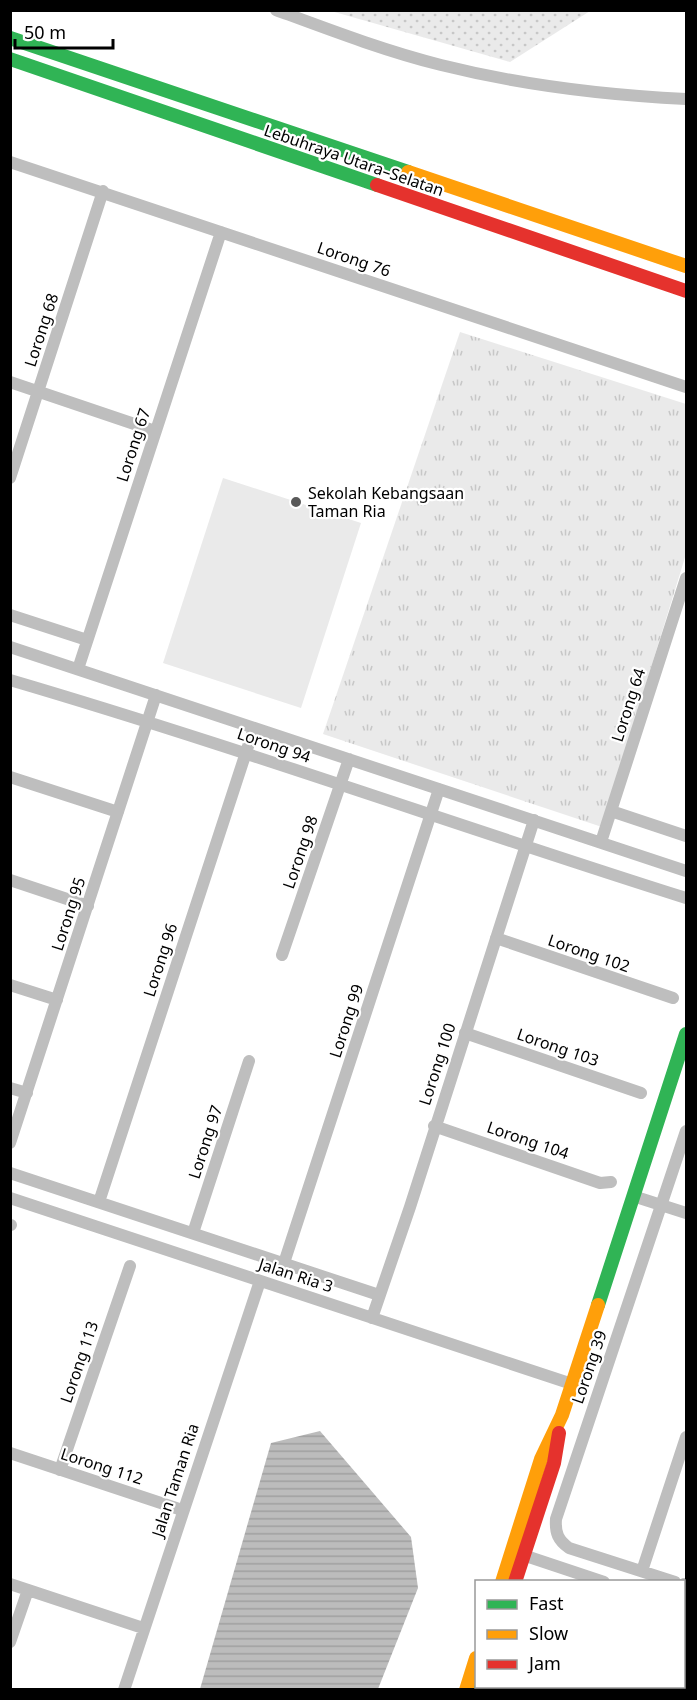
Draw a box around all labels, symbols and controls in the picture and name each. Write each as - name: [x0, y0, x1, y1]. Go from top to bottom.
- scale bar: [15, 12, 112, 50]
- text: 50 m: [24, 20, 66, 44]
- street label: Lebuhraya Utara–Selatan: [261, 119, 447, 201]
- street label: Lorong 76: [314, 236, 394, 282]
- street label: Lorong 68: [19, 290, 63, 370]
- street label: Lorong 67: [111, 405, 155, 485]
- place label: Sekolah Kebangsaan Taman Ria: [308, 482, 464, 522]
- marker: Sekolah Kebangsaan Taman Ria: [289, 495, 303, 509]
- street label: Lorong 64: [606, 665, 650, 745]
- street label: Lorong 94: [234, 722, 314, 768]
- street label: Lorong 98: [277, 812, 323, 892]
- street label: Lorong 95: [46, 874, 90, 954]
- street label: Lorong 96: [138, 920, 182, 1000]
- street label: Lorong 102: [545, 929, 633, 977]
- street label: Lorong 99: [324, 981, 368, 1061]
- street label: Lorong 100: [413, 1020, 461, 1108]
- street label: Lorong 103: [514, 1023, 602, 1071]
- street label: Lorong 97: [183, 1102, 227, 1182]
- street label: Lorong 104: [484, 1116, 572, 1164]
- street label: Jalan Ria 3: [254, 1252, 336, 1297]
- street label: Lorong 113: [55, 1318, 103, 1406]
- street label: Lorong 39: [566, 1327, 612, 1407]
- street label: Jalan Taman Ria: [146, 1420, 204, 1541]
- street label: Lorong 112: [58, 1442, 146, 1490]
- legend: [475, 1580, 685, 1688]
- text: Fast: [529, 1591, 564, 1615]
- text: Slow: [529, 1621, 568, 1645]
- text: Jam: [527, 1651, 561, 1675]

